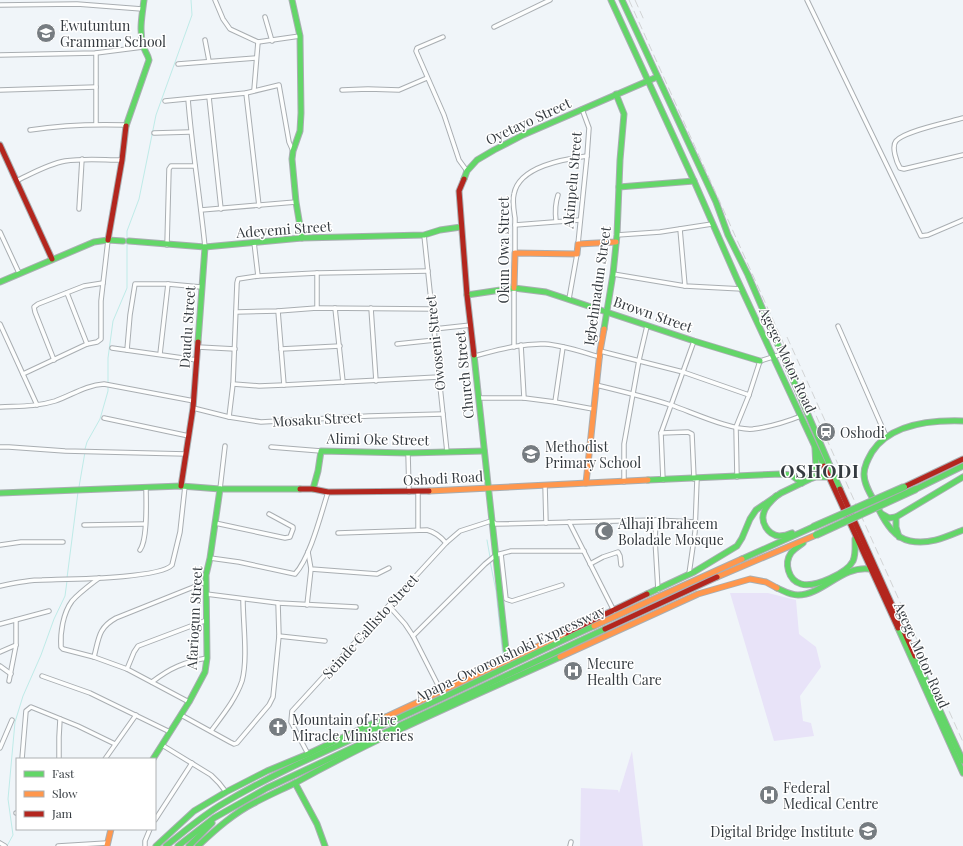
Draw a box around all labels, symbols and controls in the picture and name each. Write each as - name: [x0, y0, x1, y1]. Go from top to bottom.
- place label: Ewutuntun Grammar School: [60, 16, 166, 51]
- school or university icon: Ewutuntun Grammar School: [35, 22, 57, 44]
- street label: Oyetayo Street: [482, 93, 575, 149]
- street label: Akinpelu Street: [558, 130, 586, 230]
- street label: Okun Owa Street: [494, 196, 513, 303]
- street label: Adeyemi Street: [235, 216, 333, 242]
- street label: Igbehinadun Street: [579, 224, 615, 347]
- street label: Daudu Street: [175, 284, 199, 369]
- street label: Brown Street: [611, 292, 696, 337]
- street label: Owoseni Street: [420, 293, 449, 392]
- street label: Agege Motor Road: [755, 303, 821, 416]
- street label: Church Street: [450, 329, 478, 420]
- street label: Mosaku Street: [272, 407, 363, 431]
- station icon: Oshodi: [815, 421, 837, 443]
- place label: Oshodi: [840, 423, 885, 442]
- street label: Alimi Oke Street: [326, 429, 431, 449]
- place label: Methodist Primary School: [545, 437, 641, 472]
- school or university icon: Methodist Primary School: [520, 443, 542, 465]
- district label: OSHODI: [780, 459, 860, 483]
- street label: Oshodi Road: [403, 466, 483, 490]
- place label: Alhaji Ibraheem Boladale Mosque: [617, 514, 724, 549]
- mosque icon: Alhaji Ibraheem Boladale Mosque: [593, 520, 615, 542]
- street label: Afariogun Street: [182, 565, 206, 671]
- street label: Seinde Callisto Street: [318, 569, 423, 682]
- street label: Agege Motor Road: [890, 598, 954, 711]
- street label: Apapa-Oworonshoki Expressway: [411, 600, 608, 706]
- place label: Mecure Health Care: [587, 654, 662, 689]
- hospital icon: Mecure Health Care: [562, 660, 584, 682]
- place label: Mountain of Fire Miracle Ministeries: [292, 710, 413, 745]
- church icon: Mountain of Fire Miracle Ministeries: [267, 716, 289, 738]
- legend: [16, 758, 156, 830]
- text: Fast: [52, 765, 75, 781]
- place label: Federal Medical Centre: [783, 778, 879, 813]
- hospital icon: Federal Medical Centre: [758, 784, 780, 806]
- text: Slow: [52, 785, 78, 801]
- text: Jam: [51, 805, 73, 821]
- school or university icon: Digital Bridge Institute: [857, 820, 879, 842]
- place label: Digital Bridge Institute: [710, 822, 854, 841]

